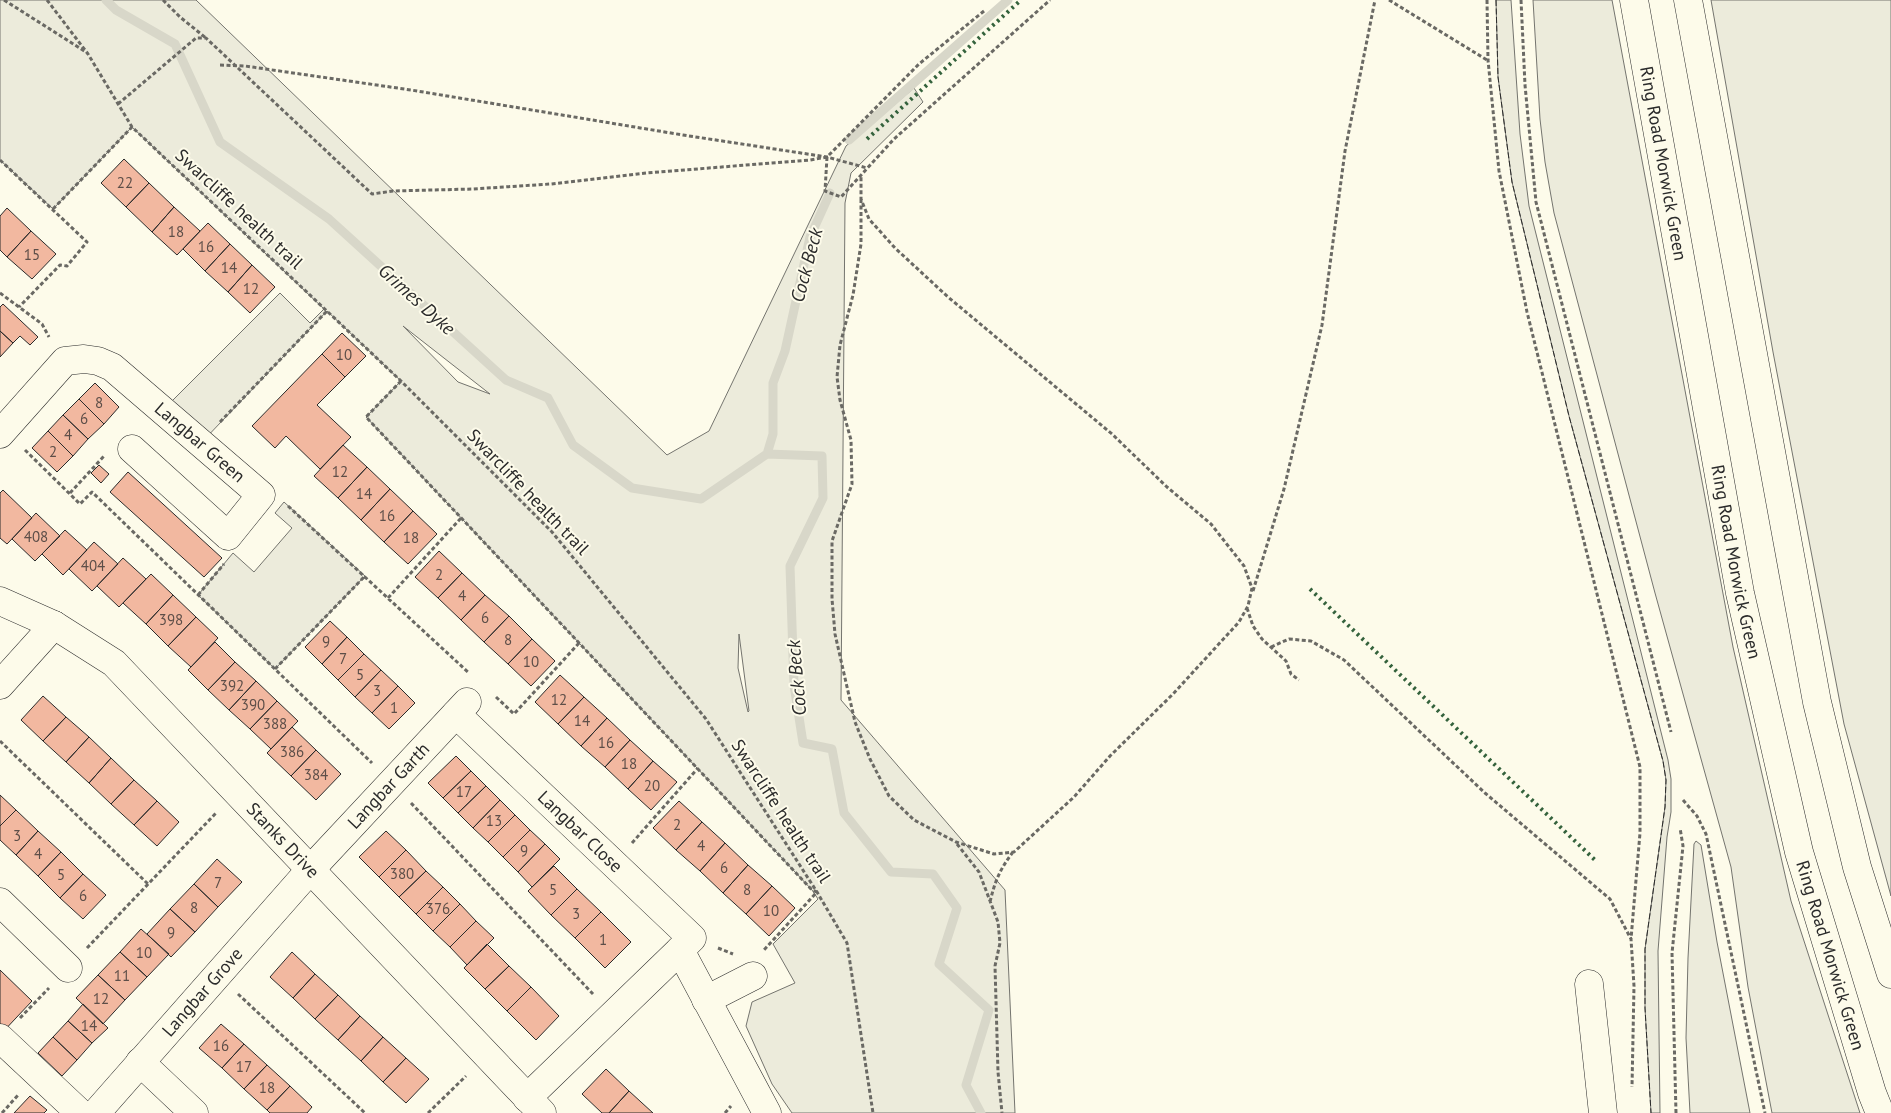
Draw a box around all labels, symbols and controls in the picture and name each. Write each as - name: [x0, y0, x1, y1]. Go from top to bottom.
- street label: Ring Road Morwick Green: [1635, 64, 1692, 262]
- street label: Swarcliffe health trail: [171, 143, 309, 274]
- house number: 22: [117, 173, 133, 192]
- house number: 18: [168, 222, 184, 241]
- water label: Cock Beck: [785, 224, 828, 305]
- house number: 16: [198, 237, 214, 256]
- house number: 15: [24, 245, 40, 264]
- house number: 14: [221, 258, 237, 277]
- water label: Grimes Dyke: [374, 258, 461, 340]
- house number: 12: [243, 279, 259, 298]
- house number: 10: [336, 345, 352, 364]
- house number: 8: [95, 393, 103, 412]
- street label: Langbar Green: [150, 397, 250, 487]
- house number: 6: [80, 409, 88, 428]
- street label: Swarcliffe health trail: [462, 424, 595, 560]
- house number: 4: [64, 425, 72, 444]
- house number: 2: [49, 442, 57, 461]
- house number: 12: [332, 462, 348, 481]
- street label: Ring Road Morwick Green: [1706, 463, 1767, 661]
- house number: 14: [356, 484, 372, 503]
- house number: 16: [379, 506, 395, 525]
- house number: 408: [24, 527, 48, 546]
- house number: 18: [403, 528, 419, 547]
- house number: 404: [81, 556, 105, 575]
- house number: 2: [435, 565, 443, 584]
- house number: 4: [458, 586, 466, 605]
- house number: 6: [481, 608, 489, 627]
- house number: 398: [159, 610, 183, 629]
- house number: 8: [504, 630, 512, 649]
- house number: 9: [322, 632, 330, 651]
- water label: Cock Beck: [781, 638, 811, 717]
- house number: 7: [339, 649, 347, 668]
- house number: 10: [523, 652, 539, 671]
- house number: 5: [356, 665, 364, 684]
- house number: 392: [220, 676, 244, 695]
- house number: 3: [373, 681, 381, 700]
- house number: 12: [551, 690, 567, 709]
- house number: 390: [241, 695, 265, 714]
- house number: 1: [390, 698, 398, 717]
- house number: 14: [574, 711, 590, 730]
- house number: 388: [263, 714, 287, 733]
- house number: 16: [598, 733, 614, 752]
- street label: Swarcliffe health trail: [726, 735, 837, 887]
- street label: Langbar Garth: [342, 738, 434, 833]
- house number: 386: [280, 742, 304, 761]
- house number: 18: [621, 754, 637, 773]
- house number: 384: [304, 765, 328, 784]
- house number: 20: [644, 776, 660, 795]
- house number: 17: [456, 782, 472, 801]
- street label: Langbar Close: [533, 786, 628, 877]
- street label: Stanks Drive: [242, 797, 324, 883]
- house number: 13: [486, 811, 502, 830]
- house number: 2: [673, 815, 681, 834]
- house number: 3: [13, 826, 21, 845]
- house number: 4: [697, 836, 705, 855]
- house number: 9: [520, 841, 528, 860]
- house number: 4: [34, 844, 42, 863]
- house number: 6: [720, 858, 728, 877]
- street label: Ring Road Morwick Green: [1791, 858, 1870, 1053]
- house number: 380: [390, 864, 414, 883]
- house number: 5: [57, 865, 65, 884]
- house number: 7: [214, 873, 222, 892]
- house number: 5: [549, 880, 557, 899]
- house number: 8: [743, 880, 751, 899]
- house number: 6: [79, 886, 87, 905]
- house number: 8: [190, 898, 198, 917]
- house number: 376: [426, 899, 450, 918]
- house number: 10: [763, 901, 779, 920]
- house number: 3: [572, 904, 580, 923]
- house number: 9: [167, 923, 175, 942]
- house number: 1: [599, 930, 607, 949]
- street label: Langbar Grove: [157, 942, 247, 1041]
- house number: 10: [136, 943, 152, 962]
- house number: 11: [114, 966, 130, 985]
- house number: 12: [93, 989, 109, 1008]
- house number: 14: [81, 1016, 97, 1035]
- house number: 16: [213, 1036, 229, 1055]
- house number: 17: [236, 1057, 252, 1076]
- house number: 18: [259, 1078, 275, 1097]

